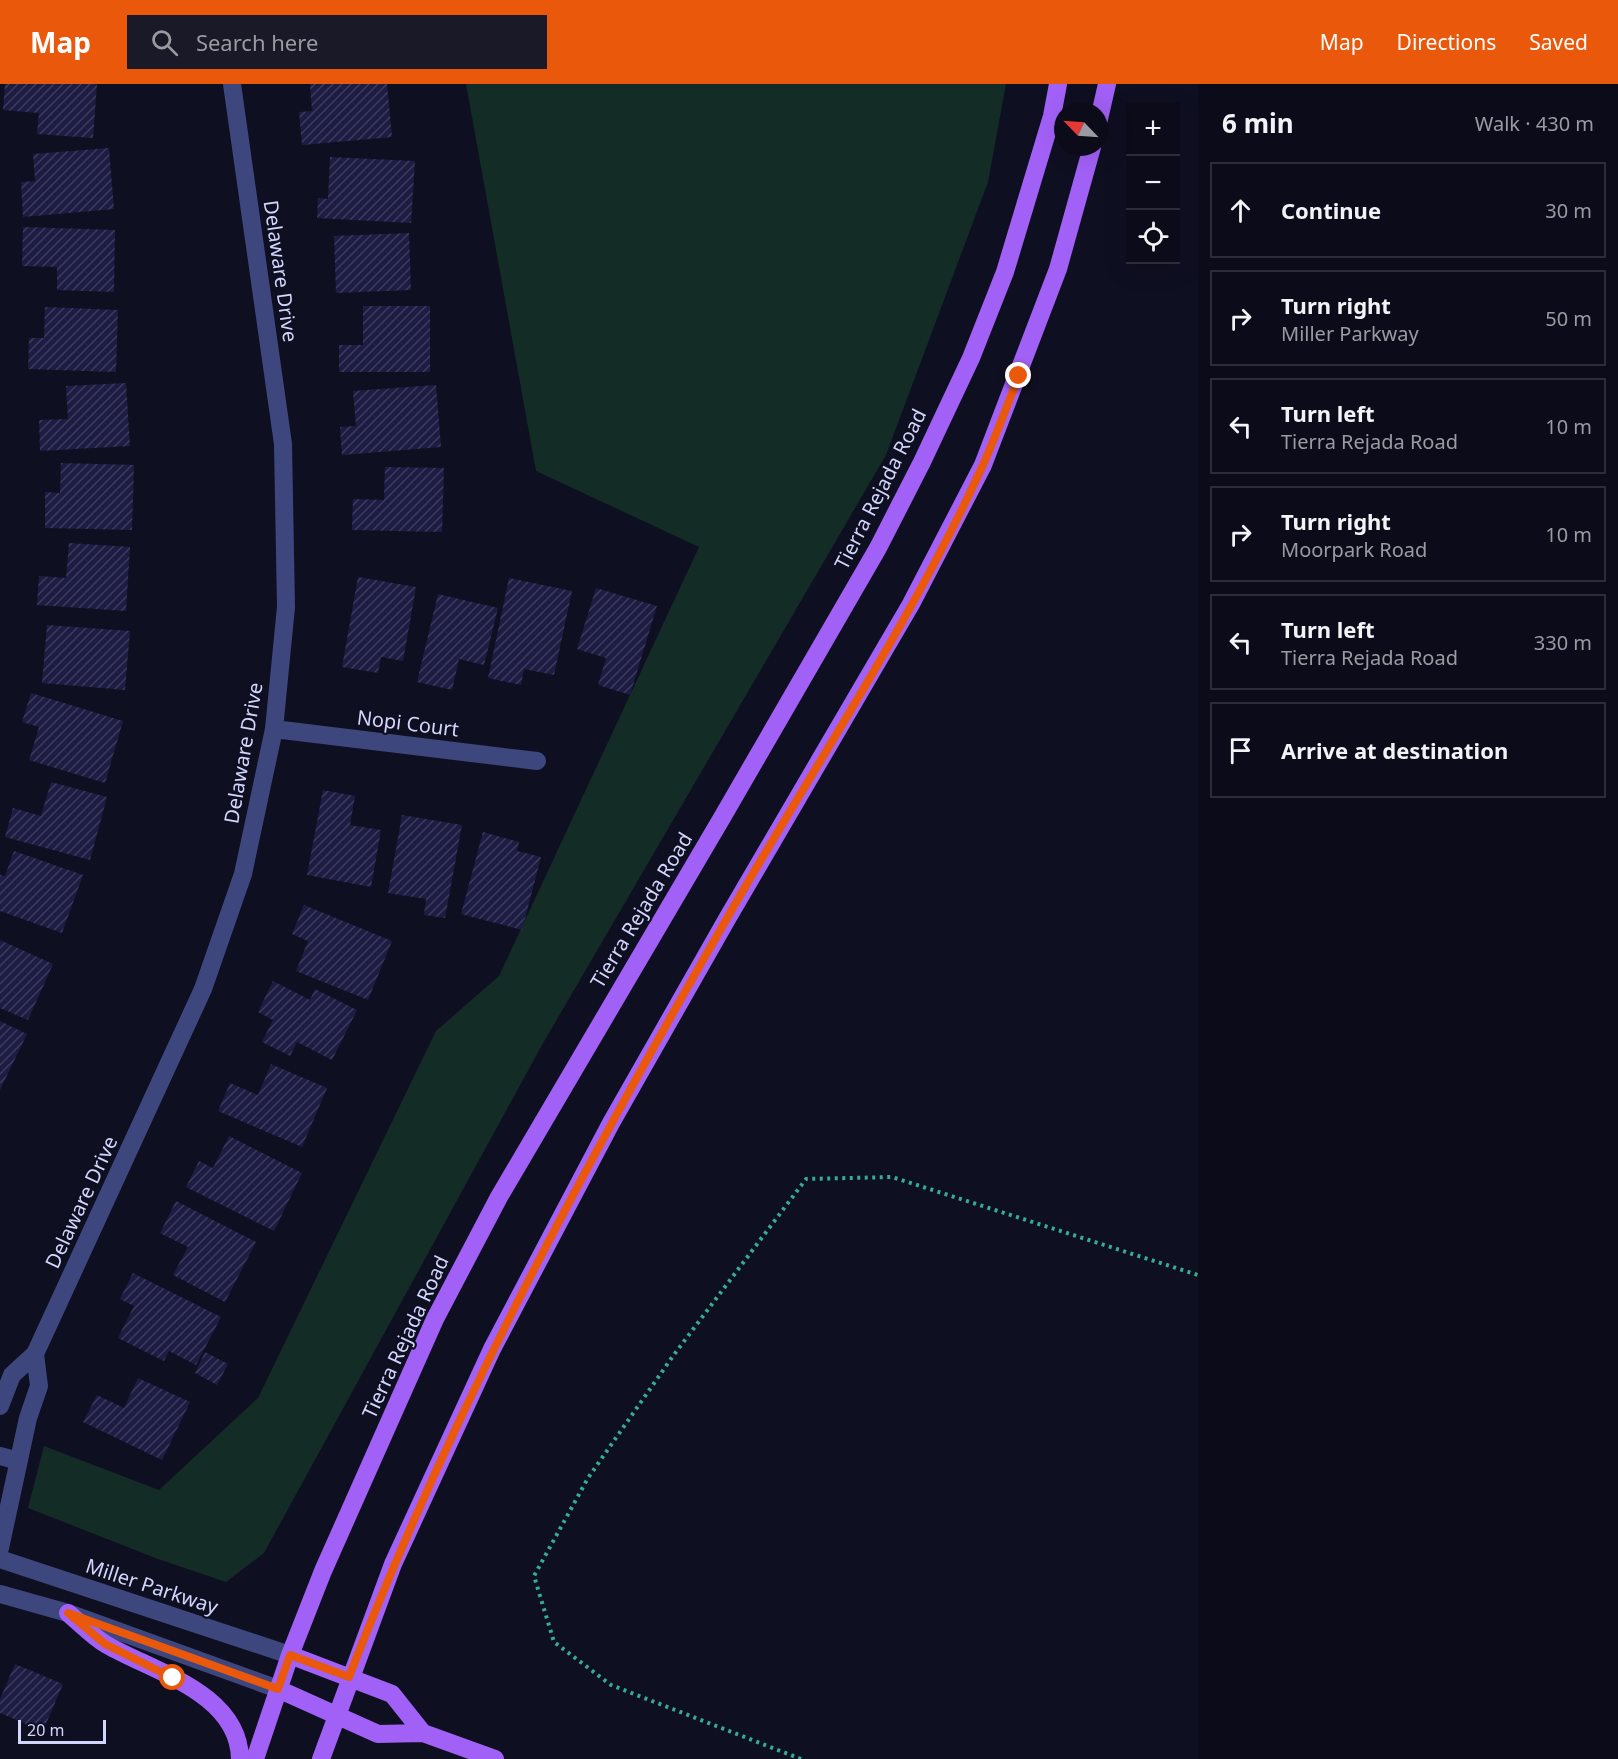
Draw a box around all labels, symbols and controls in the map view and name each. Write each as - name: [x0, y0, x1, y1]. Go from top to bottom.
- search box: [127, 15, 547, 69]
- text: Map: [30, 23, 91, 61]
- icon: search: [148, 26, 181, 59]
- text: Search here: [196, 27, 318, 57]
- text: Map: [1320, 28, 1364, 56]
- text: Directions: [1397, 28, 1496, 56]
- text: Saved: [1529, 28, 1588, 56]
- north arrow: [1054, 102, 1108, 156]
- map controls: [1126, 102, 1180, 264]
- button: +: [1126, 102, 1180, 156]
- text: 6 min: [1222, 105, 1294, 141]
- text: Walk · 430 m: [1475, 110, 1594, 137]
- button: −: [1126, 156, 1180, 210]
- icon: ahead: [1224, 194, 1257, 227]
- text: Continue: [1281, 195, 1381, 225]
- text: 30 m: [1545, 197, 1592, 224]
- street label: Delaware Drive: [258, 198, 304, 344]
- button: locate: [1126, 210, 1180, 264]
- text: Turn right: [1281, 290, 1391, 320]
- icon: right: [1224, 302, 1257, 335]
- text: 50 m: [1545, 305, 1592, 332]
- text: Miller Parkway: [1281, 320, 1419, 347]
- route end: [1005, 362, 1031, 388]
- text: Turn left: [1281, 398, 1375, 428]
- street label: Tierra Rejada Road: [828, 404, 932, 574]
- icon: left: [1224, 410, 1257, 443]
- text: 10 m: [1545, 413, 1592, 440]
- text: Tierra Rejada Road: [1281, 428, 1458, 455]
- text: Turn right: [1281, 506, 1391, 536]
- icon: right: [1224, 518, 1257, 551]
- text: 10 m: [1545, 521, 1592, 548]
- text: Moorpark Road: [1281, 536, 1427, 563]
- text: Turn left: [1281, 614, 1375, 644]
- icon: left: [1224, 626, 1257, 659]
- text: 330 m: [1534, 629, 1592, 656]
- text: Tierra Rejada Road: [1281, 644, 1458, 671]
- street label: Delaware Drive: [217, 680, 269, 826]
- street label: Nopi Court: [355, 703, 461, 743]
- icon: arrive: [1224, 734, 1257, 767]
- text: Arrive at destination: [1281, 735, 1508, 765]
- street label: Tierra Rejada Road: [584, 827, 698, 993]
- street label: Delaware Drive: [39, 1131, 123, 1273]
- street label: Tierra Rejada Road: [355, 1251, 455, 1423]
- street label: Miller Parkway: [82, 1552, 222, 1620]
- route start: [159, 1664, 185, 1690]
- scale bar: [18, 1717, 106, 1744]
- text: 20 m: [27, 1719, 64, 1741]

